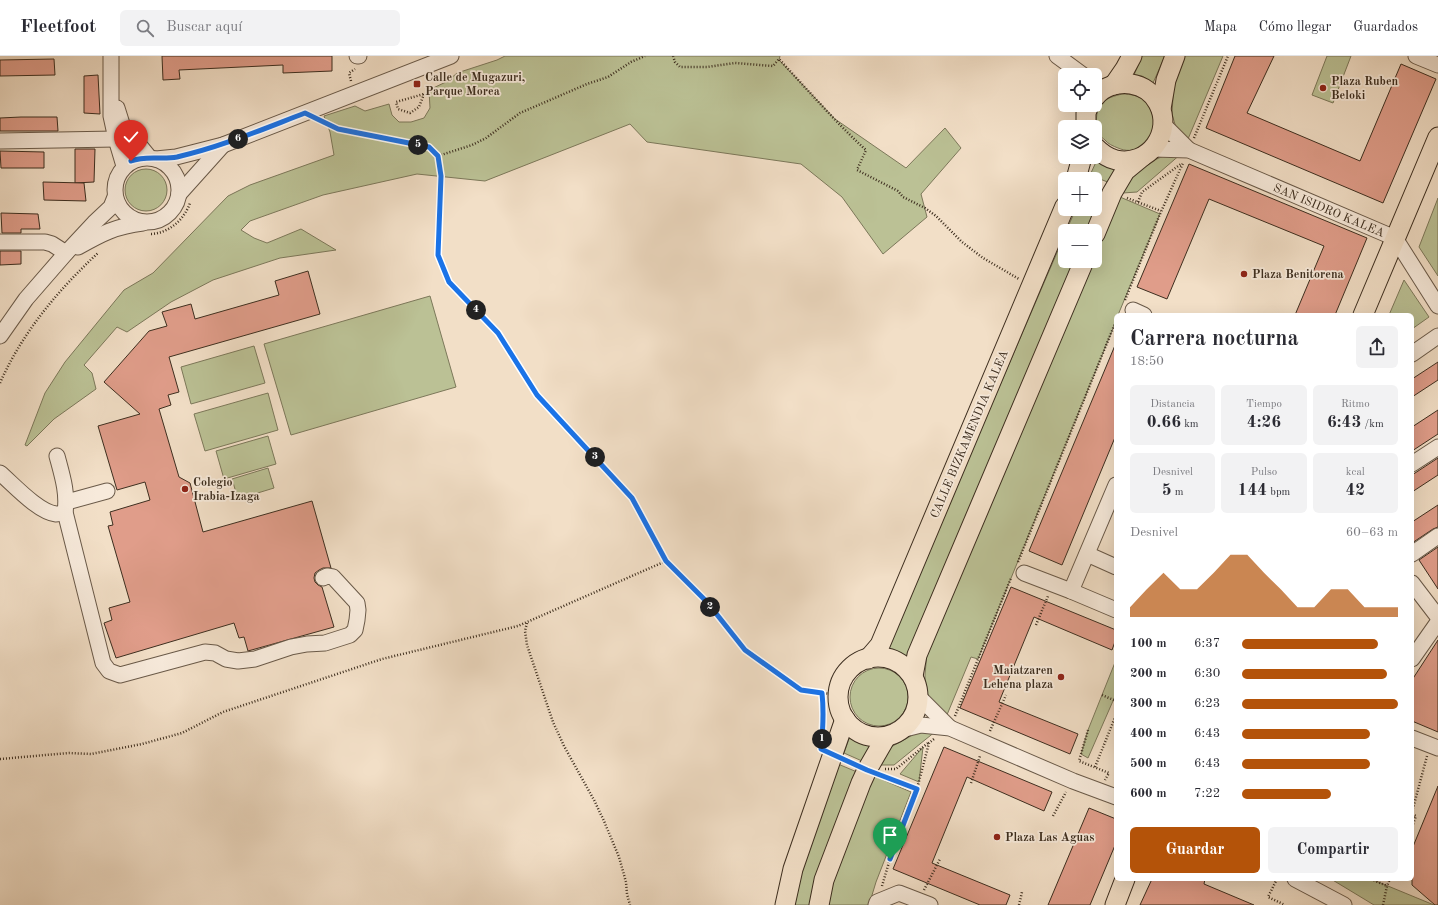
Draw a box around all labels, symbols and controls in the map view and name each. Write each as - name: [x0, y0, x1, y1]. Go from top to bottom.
- search box: [120, 10, 400, 46]
- icon: search: [134, 17, 156, 39]
- text: Fleetfoot: [20, 18, 96, 37]
- text: Buscar aquí: [166, 20, 242, 35]
- text: Mapa: [1204, 20, 1237, 34]
- text: Cómo llegar: [1259, 20, 1331, 34]
- text: Guardados: [1353, 20, 1418, 34]
- map controls: [1058, 68, 1102, 268]
- button: locate: [1058, 68, 1102, 112]
- place label: Calle de Mugazuri, Parque Morea: [425, 72, 525, 98]
- place label: Plaza Ruben Beloki: [1331, 76, 1399, 102]
- marker: Calle de Mugazuri, Parque Morea: [412, 79, 422, 89]
- marker: Plaza Ruben Beloki: [1318, 83, 1328, 93]
- pin: [114, 120, 148, 161]
- button: layers: [1058, 120, 1102, 164]
- icon: check: [120, 126, 142, 148]
- pin: 6: [228, 129, 248, 149]
- text: 6: [235, 133, 241, 144]
- pin: 5: [408, 135, 428, 155]
- text: 5: [415, 139, 421, 150]
- button: +: [1058, 172, 1102, 216]
- street label: SAN ISIDRO KALEA: [1271, 182, 1386, 240]
- button: −: [1058, 224, 1102, 268]
- marker: Plaza Benitorena: [1239, 269, 1249, 279]
- place label: Plaza Benitorena: [1252, 269, 1344, 281]
- pin: 4: [466, 300, 486, 320]
- text: 4: [473, 304, 479, 315]
- button: share: [1356, 326, 1398, 368]
- text: Carrera nocturna: [1130, 328, 1299, 350]
- street label: CALLE BIZKAMENDIA KALEA: [929, 349, 1011, 520]
- text: 18:50: [1130, 355, 1164, 368]
- text: Distancia: [1150, 399, 1195, 410]
- text: Tiempo: [1246, 399, 1282, 410]
- text: Ritmo: [1341, 399, 1370, 410]
- text: 0.66: [1147, 414, 1181, 431]
- text: 4:26: [1247, 414, 1281, 431]
- text: 6:43: [1327, 414, 1361, 431]
- text: km: [1181, 419, 1199, 430]
- text: /km: [1361, 419, 1384, 430]
- pin: 3: [585, 447, 605, 467]
- text: 3: [592, 451, 598, 462]
- text: Desnivel: [1152, 467, 1193, 478]
- text: Pulso: [1251, 467, 1277, 478]
- text: kcal: [1346, 467, 1365, 478]
- place label: Colegio Irabia-Izaga: [193, 477, 260, 503]
- text: 5: [1162, 482, 1172, 499]
- text: 144: [1238, 482, 1267, 499]
- text: 42: [1345, 482, 1365, 499]
- marker: Colegio Irabia-Izaga: [180, 484, 190, 494]
- text: m: [1172, 487, 1184, 498]
- text: bpm: [1267, 487, 1290, 498]
- text: Desnivel: [1130, 526, 1178, 539]
- text: 60–63 m: [1346, 526, 1398, 539]
- pin: 2: [700, 597, 720, 617]
- text: 2: [707, 601, 713, 612]
- text: 100 m: [1130, 637, 1167, 650]
- text: 6:37: [1194, 637, 1220, 650]
- place label: Maiatzaren Lehena plaza: [983, 665, 1053, 691]
- text: 200 m: [1130, 667, 1167, 680]
- text: 6:30: [1194, 667, 1220, 680]
- marker: Maiatzaren Lehena plaza: [1056, 672, 1066, 682]
- text: 300 m: [1130, 697, 1167, 710]
- text: 6:23: [1194, 697, 1220, 710]
- text: 400 m: [1130, 727, 1167, 740]
- text: 6:43: [1194, 727, 1220, 740]
- pin: 1: [812, 729, 832, 749]
- text: 1: [819, 733, 825, 744]
- text: 500 m: [1130, 757, 1167, 770]
- text: 6:43: [1194, 757, 1220, 770]
- text: 600 m: [1130, 787, 1167, 800]
- text: 7:22: [1194, 787, 1220, 800]
- pin: [873, 818, 907, 859]
- icon: arrive: [879, 824, 901, 846]
- button: Guardar: [1130, 827, 1260, 873]
- button: Compartir: [1268, 827, 1398, 873]
- marker: Plaza Las Aguas: [992, 832, 1002, 842]
- place label: Plaza Las Aguas: [1005, 832, 1094, 844]

